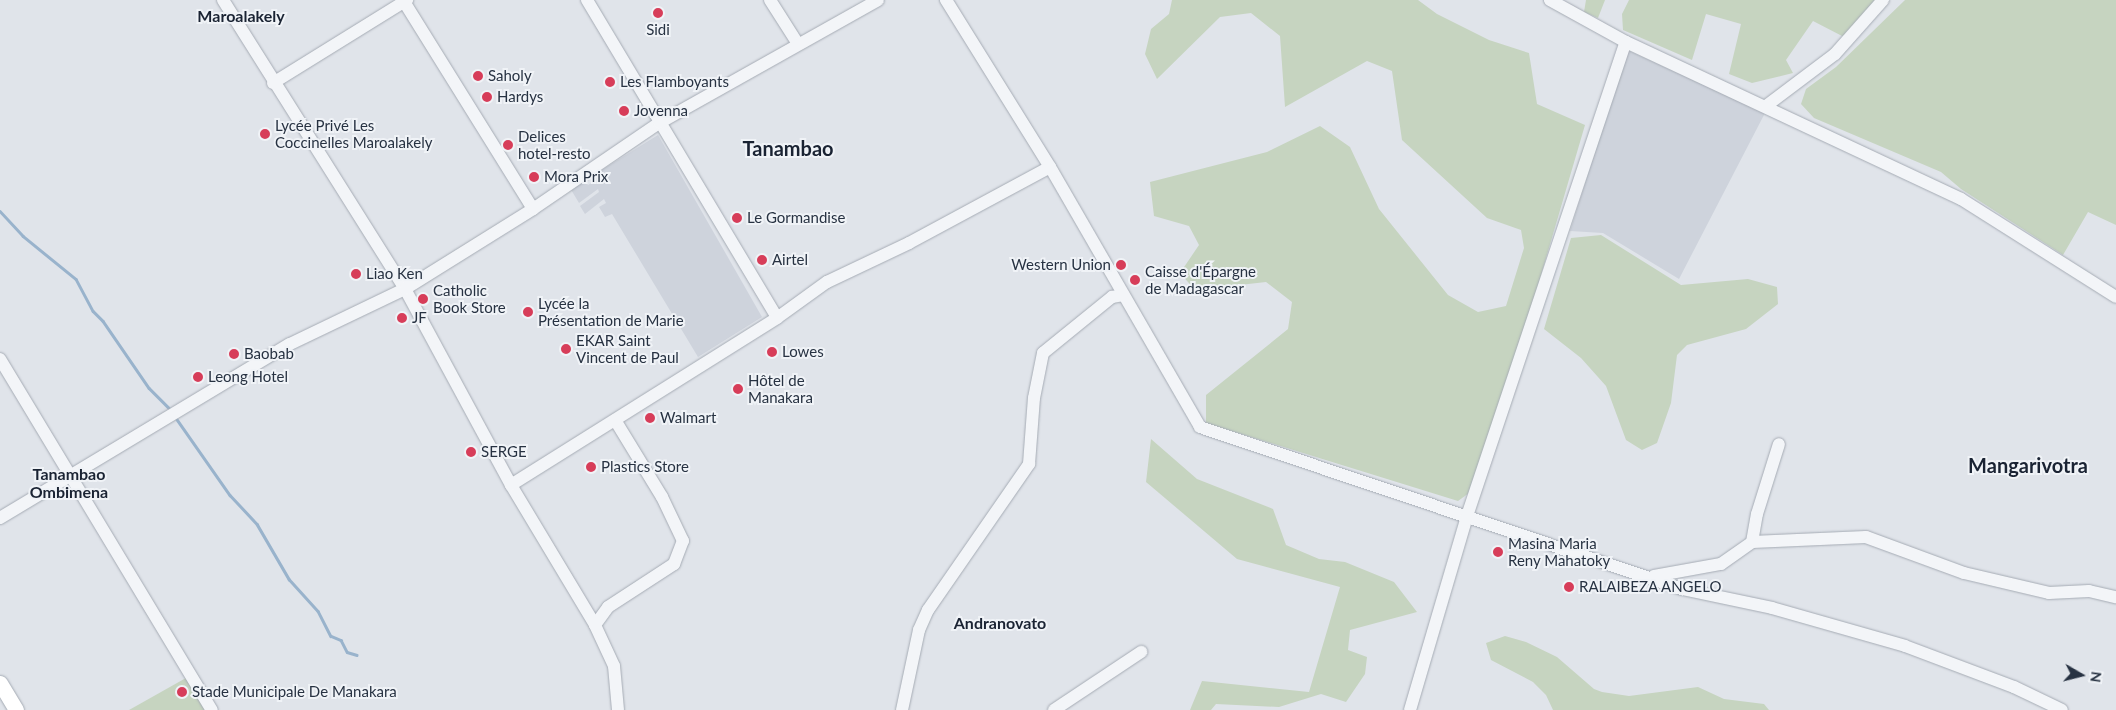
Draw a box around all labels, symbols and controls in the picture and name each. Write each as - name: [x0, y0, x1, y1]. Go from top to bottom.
- district label: Maroalakely: [197, 6, 285, 26]
- marker: Sidi: [652, 7, 664, 19]
- place label: Sidi: [646, 21, 670, 39]
- place label: Saholy: [488, 67, 532, 85]
- marker: Saholy: [472, 70, 484, 82]
- place label: Les Flamboyants: [620, 73, 729, 91]
- marker: Les Flamboyants: [604, 76, 616, 88]
- place label: Hardys: [497, 88, 543, 106]
- marker: Hardys: [481, 91, 493, 103]
- place label: Jovenna: [634, 102, 688, 120]
- marker: Jovenna: [618, 105, 630, 117]
- place label: Lycée Privé Les Coccinelles Maroalakely: [275, 116, 432, 151]
- place label: Delices hotel-resto: [518, 127, 591, 162]
- marker: Lycée Privé Les Coccinelles Maroalakely: [259, 128, 271, 140]
- district label: Tanambao: [742, 136, 834, 160]
- marker: Delices hotel-resto: [502, 139, 514, 151]
- place label: Mora Prix: [544, 168, 608, 186]
- marker: Mora Prix: [528, 171, 540, 183]
- place label: Le Gormandise: [747, 209, 845, 227]
- marker: Le Gormandise: [731, 212, 743, 224]
- place label: Airtel: [772, 251, 808, 269]
- marker: Airtel: [756, 254, 768, 266]
- place label: Western Union: [1011, 256, 1111, 274]
- marker: Western Union: [1115, 259, 1127, 271]
- place label: Caisse d'Épargne de Madagascar: [1145, 262, 1256, 297]
- place label: Liao Ken: [366, 265, 423, 283]
- marker: Liao Ken: [350, 268, 362, 280]
- marker: Caisse d'Épargne de Madagascar: [1129, 274, 1141, 286]
- place label: Catholic Book Store: [433, 281, 506, 316]
- marker: Catholic Book Store: [417, 293, 429, 305]
- place label: Lycée la Présentation de Marie: [538, 294, 684, 329]
- marker: Lycée la Présentation de Marie: [522, 306, 534, 318]
- place label: JF: [412, 309, 427, 327]
- marker: JF: [396, 312, 408, 324]
- place label: EKAR Saint Vincent de Paul: [576, 331, 679, 366]
- marker: EKAR Saint Vincent de Paul: [560, 343, 572, 355]
- place label: Lowes: [782, 343, 824, 361]
- place label: Baobab: [244, 345, 294, 363]
- marker: Lowes: [766, 346, 778, 358]
- marker: Baobab: [228, 348, 240, 360]
- place label: Leong Hotel: [208, 368, 288, 386]
- marker: Leong Hotel: [192, 371, 204, 383]
- place label: Hôtel de Manakara: [748, 371, 813, 406]
- marker: Hôtel de Manakara: [732, 383, 744, 395]
- place label: Walmart: [660, 409, 716, 427]
- marker: Walmart: [644, 412, 656, 424]
- place label: SERGE: [481, 443, 527, 461]
- marker: SERGE: [465, 446, 477, 458]
- district label: Mangarivotra: [1968, 453, 2088, 477]
- place label: Plastics Store: [601, 458, 689, 476]
- marker: Plastics Store: [585, 461, 597, 473]
- district label: Tanambao Ombimena: [30, 464, 108, 502]
- place label: Masina Maria Reny Mahatoky: [1508, 534, 1611, 569]
- marker: Masina Maria Reny Mahatoky: [1492, 546, 1504, 558]
- place label: RALAIBEZA ANGELO: [1579, 578, 1722, 596]
- marker: RALAIBEZA ANGELO: [1563, 581, 1575, 593]
- district label: Andranovato: [954, 613, 1046, 633]
- north arrow: [2056, 650, 2106, 700]
- text: N: [2087, 671, 2106, 684]
- place label: Stade Municipale De Manakara: [192, 683, 397, 701]
- marker: Stade Municipale De Manakara: [176, 686, 188, 698]

